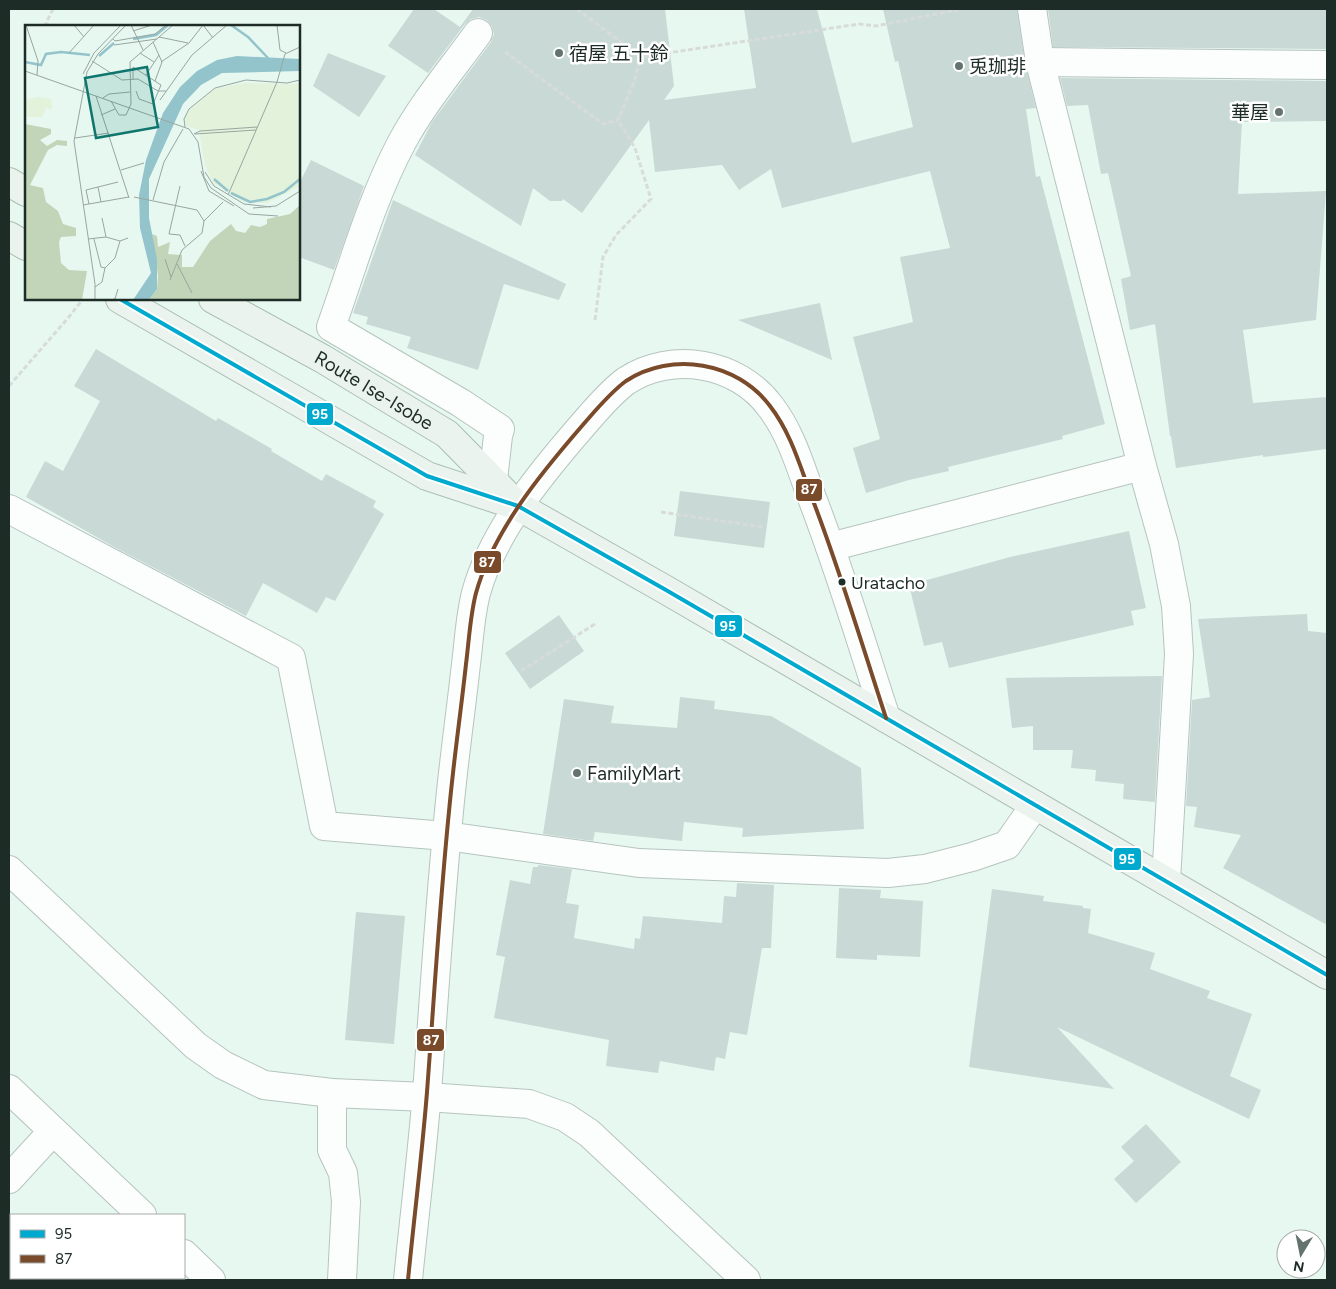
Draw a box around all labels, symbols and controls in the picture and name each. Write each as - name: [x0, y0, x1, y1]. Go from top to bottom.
- inset map: [25, 25, 300, 300]
- place label: 宿屋 五十鈴: [569, 42, 669, 65]
- marker: 宿屋 五十鈴: [553, 47, 565, 59]
- place label: 兎珈琲: [969, 55, 1026, 78]
- marker: 兎珈琲: [953, 60, 965, 72]
- place label: 華屋: [1231, 101, 1269, 124]
- marker: 華屋: [1273, 106, 1285, 118]
- street label: Route Ise-Isobe: [311, 346, 437, 435]
- line badge: 95: [306, 402, 334, 426]
- text: 95: [312, 406, 328, 423]
- line badge: 87: [795, 478, 823, 502]
- text: 87: [801, 481, 817, 498]
- line badge: 87: [473, 550, 502, 574]
- text: 87: [479, 554, 495, 571]
- place label: Uratacho: [851, 572, 925, 594]
- marker: Uratacho: [837, 577, 847, 587]
- line badge: 95: [714, 614, 743, 638]
- text: 95: [720, 618, 736, 635]
- place label: FamilyMart: [587, 762, 681, 785]
- marker: FamilyMart: [571, 767, 583, 779]
- line badge: 95: [1113, 847, 1142, 871]
- text: 95: [1119, 851, 1135, 868]
- line badge: 87: [416, 1028, 445, 1052]
- text: 87: [423, 1032, 439, 1049]
- legend: [10, 1214, 185, 1279]
- text: 95: [55, 1225, 72, 1243]
- north arrow: [1276, 1229, 1326, 1279]
- text: 87: [55, 1250, 72, 1268]
- text: N: [1292, 1257, 1306, 1276]

